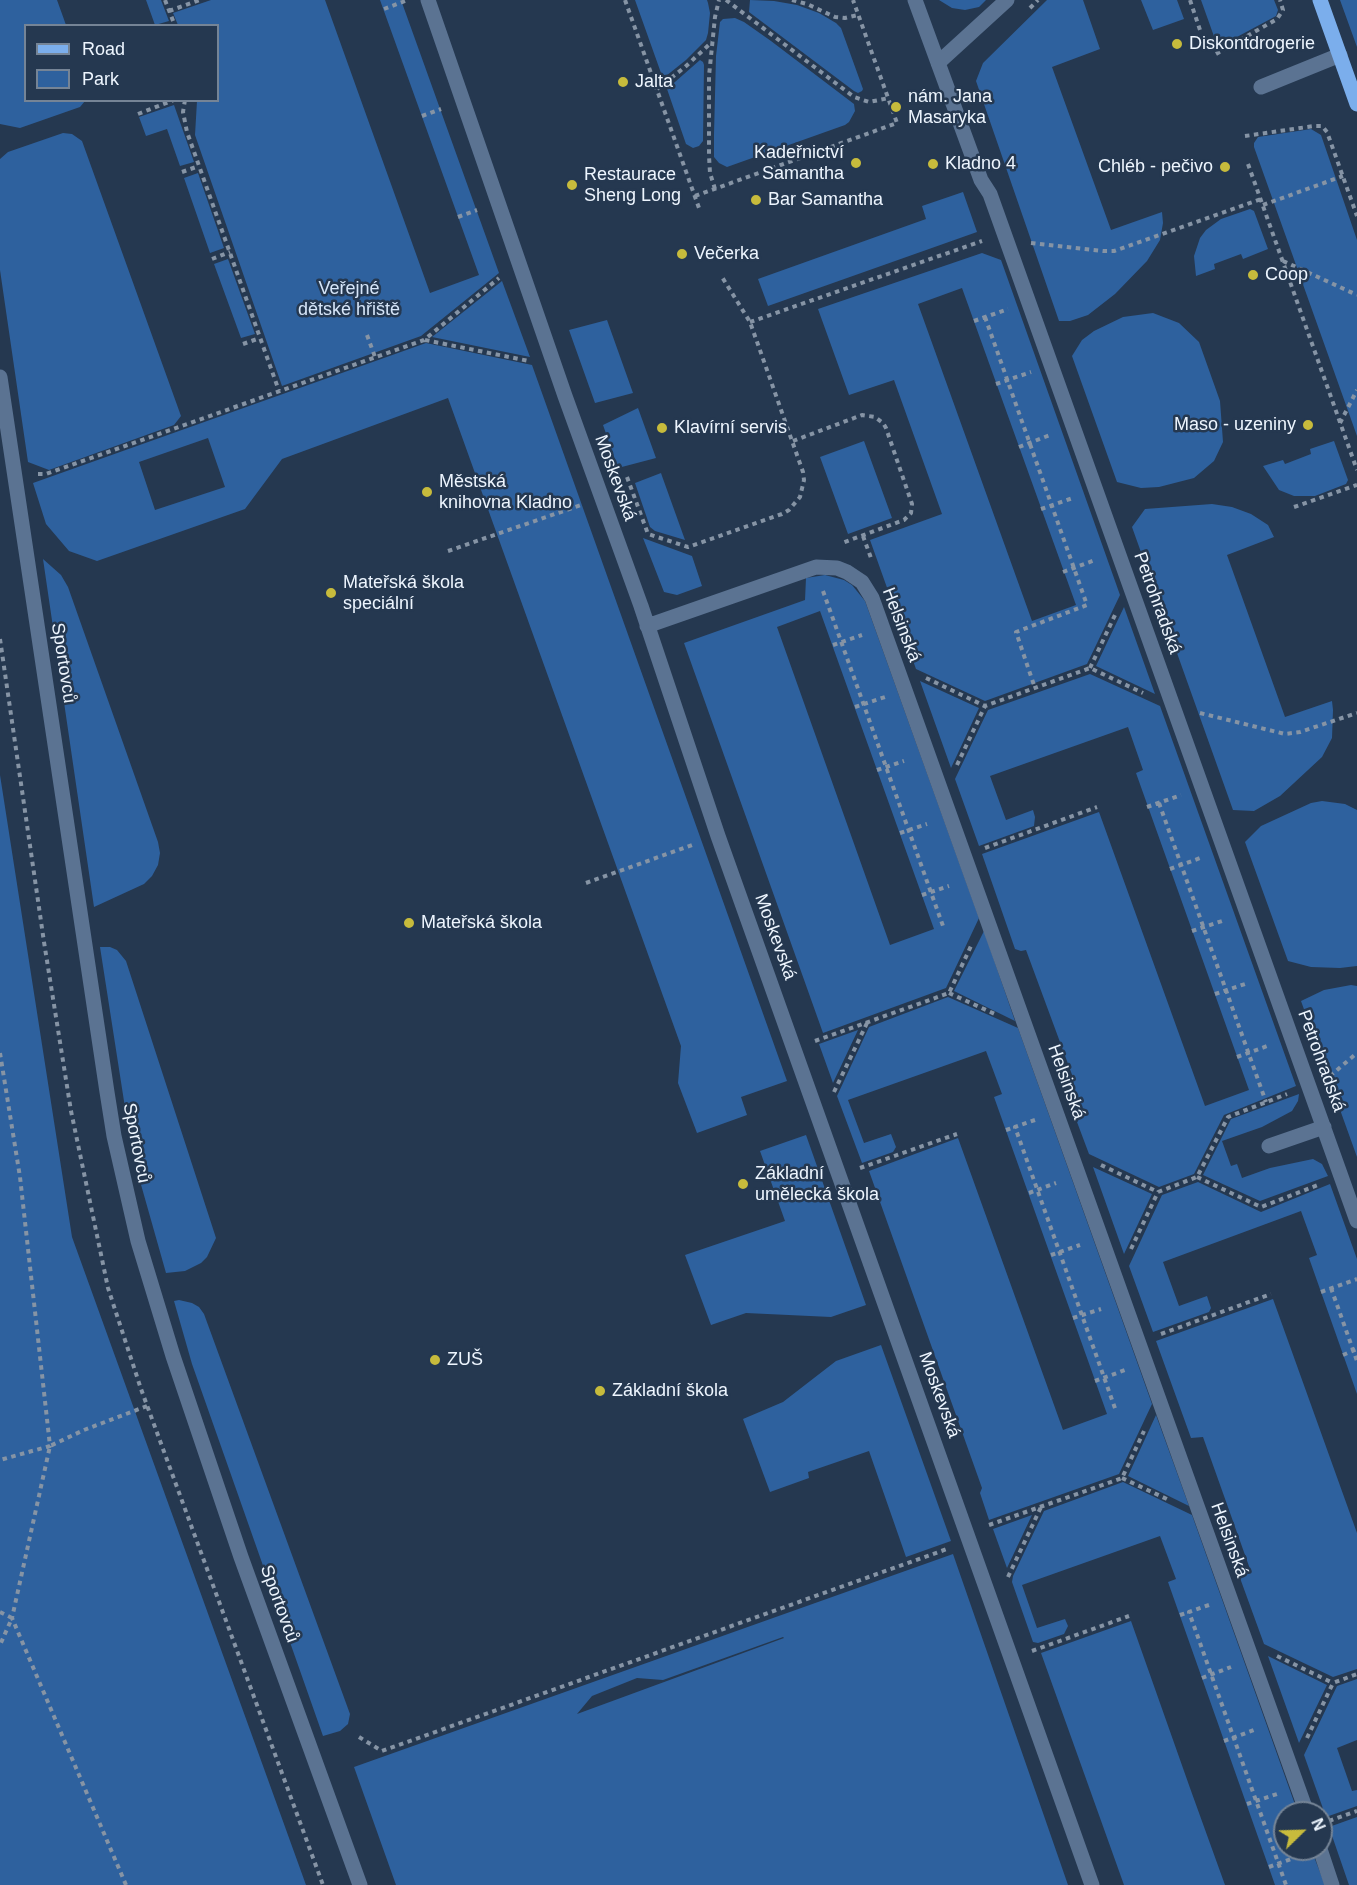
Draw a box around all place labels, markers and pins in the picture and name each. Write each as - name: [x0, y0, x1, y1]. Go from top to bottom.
- place label: Diskontdrogerie: [1189, 33, 1315, 55]
- marker: Diskontdrogerie: [1170, 37, 1184, 51]
- place label: Jalta: [635, 71, 673, 93]
- marker: Jalta: [616, 75, 630, 89]
- place label: nám. Jana Masaryka: [908, 86, 992, 128]
- marker: nám. Jana Masaryka: [889, 100, 903, 114]
- place label: Kadeřnictví Samantha: [754, 142, 844, 184]
- place label: Kladno 4: [945, 153, 1016, 175]
- marker: Kadeřnictví Samantha: [849, 156, 863, 170]
- place label: Chléb - pečivo: [1098, 156, 1213, 178]
- marker: Kladno 4: [926, 157, 940, 171]
- marker: Chléb - pečivo: [1218, 160, 1232, 174]
- place label: Restaurace Sheng Long: [584, 164, 681, 207]
- marker: Restaurace Sheng Long: [565, 178, 579, 192]
- place label: Bar Samantha: [768, 189, 883, 211]
- marker: Bar Samantha: [749, 193, 763, 207]
- place label: Večerka: [694, 243, 759, 265]
- marker: Večerka: [675, 247, 689, 261]
- place label: Coop: [1265, 264, 1308, 286]
- marker: Coop: [1246, 268, 1260, 282]
- place label: Maso - uzeniny: [1174, 414, 1296, 436]
- place label: Klavírní servis: [674, 417, 787, 439]
- marker: Maso - uzeniny: [1301, 418, 1315, 432]
- marker: Klavírní servis: [655, 421, 669, 435]
- place label: Městská knihovna Kladno: [439, 471, 572, 514]
- marker: Městská knihovna Kladno: [420, 485, 434, 499]
- place label: Mateřská škola speciální: [343, 572, 464, 614]
- marker: Mateřská škola speciální: [324, 586, 338, 600]
- place label: Mateřská škola: [421, 912, 542, 934]
- marker: Mateřská škola: [402, 916, 416, 930]
- place label: Základní umělecká škola: [755, 1163, 879, 1206]
- marker: Základní umělecká škola: [736, 1177, 750, 1191]
- place label: ZUŠ: [447, 1349, 483, 1371]
- marker: ZUŠ: [428, 1353, 442, 1367]
- place label: Základní škola: [612, 1380, 728, 1402]
- marker: Základní škola: [593, 1384, 607, 1398]

